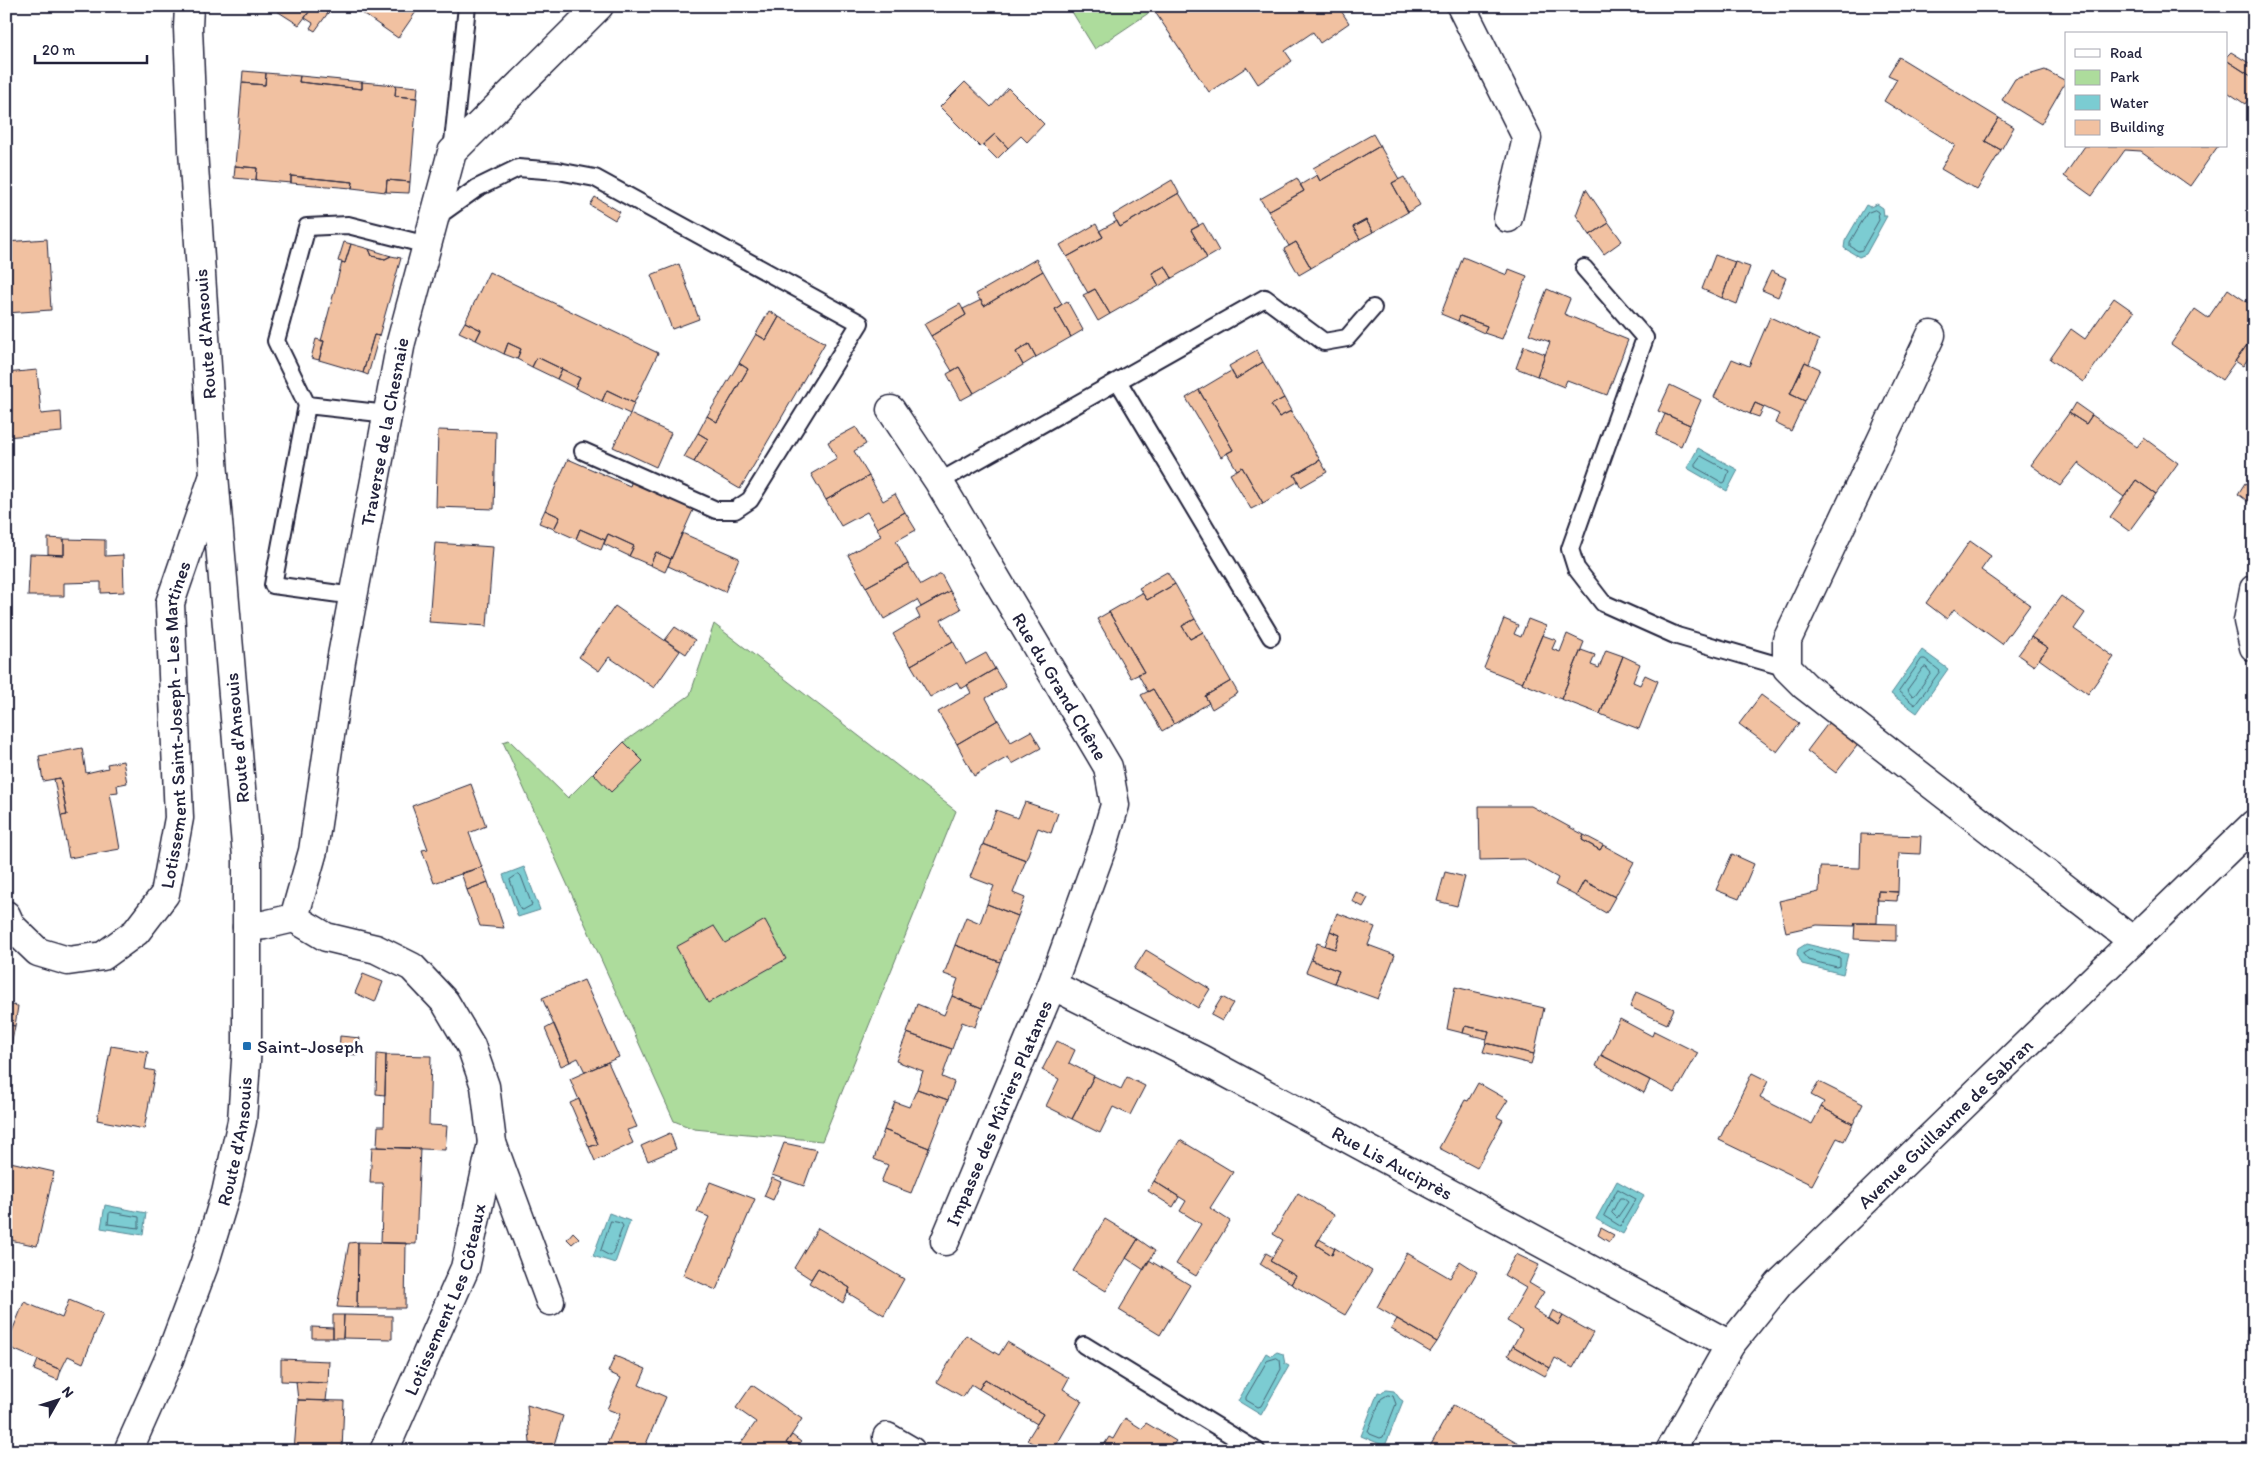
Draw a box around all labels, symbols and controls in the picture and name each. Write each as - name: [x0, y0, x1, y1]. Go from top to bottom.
- scale bar: [35, 32, 148, 64]
- legend: [2065, 32, 2228, 148]
- text: 20 m: [42, 41, 76, 59]
- text: Road: [2110, 44, 2143, 62]
- text: Park: [2110, 68, 2140, 86]
- text: Water: [2110, 94, 2149, 112]
- text: Building: [2110, 118, 2164, 136]
- street label: Route d'Ansouis: [189, 268, 221, 400]
- street label: Traverse de la Chesnaie: [355, 336, 413, 528]
- street label: Lotissement Saint-Joseph - Les Martines: [155, 558, 195, 890]
- street label: Rue du Grand Chêne: [1008, 608, 1113, 764]
- street label: Route d'Ansouis: [220, 672, 254, 804]
- street label: Impasse des Mûriers Platanes: [941, 997, 1057, 1229]
- street label: Avenue Guillaume de Sabran: [1853, 1033, 2037, 1213]
- place label: Saint-Joseph: [257, 1035, 364, 1058]
- marker: Saint-Joseph: [241, 1040, 253, 1052]
- street label: Route d'Ansouis: [211, 1076, 256, 1208]
- street label: Rue Lis Auciprès: [1328, 1121, 1457, 1204]
- street label: Lotissement Les Côteaux: [399, 1201, 490, 1399]
- north arrow: [32, 1374, 82, 1424]
- text: N: [58, 1383, 77, 1401]

